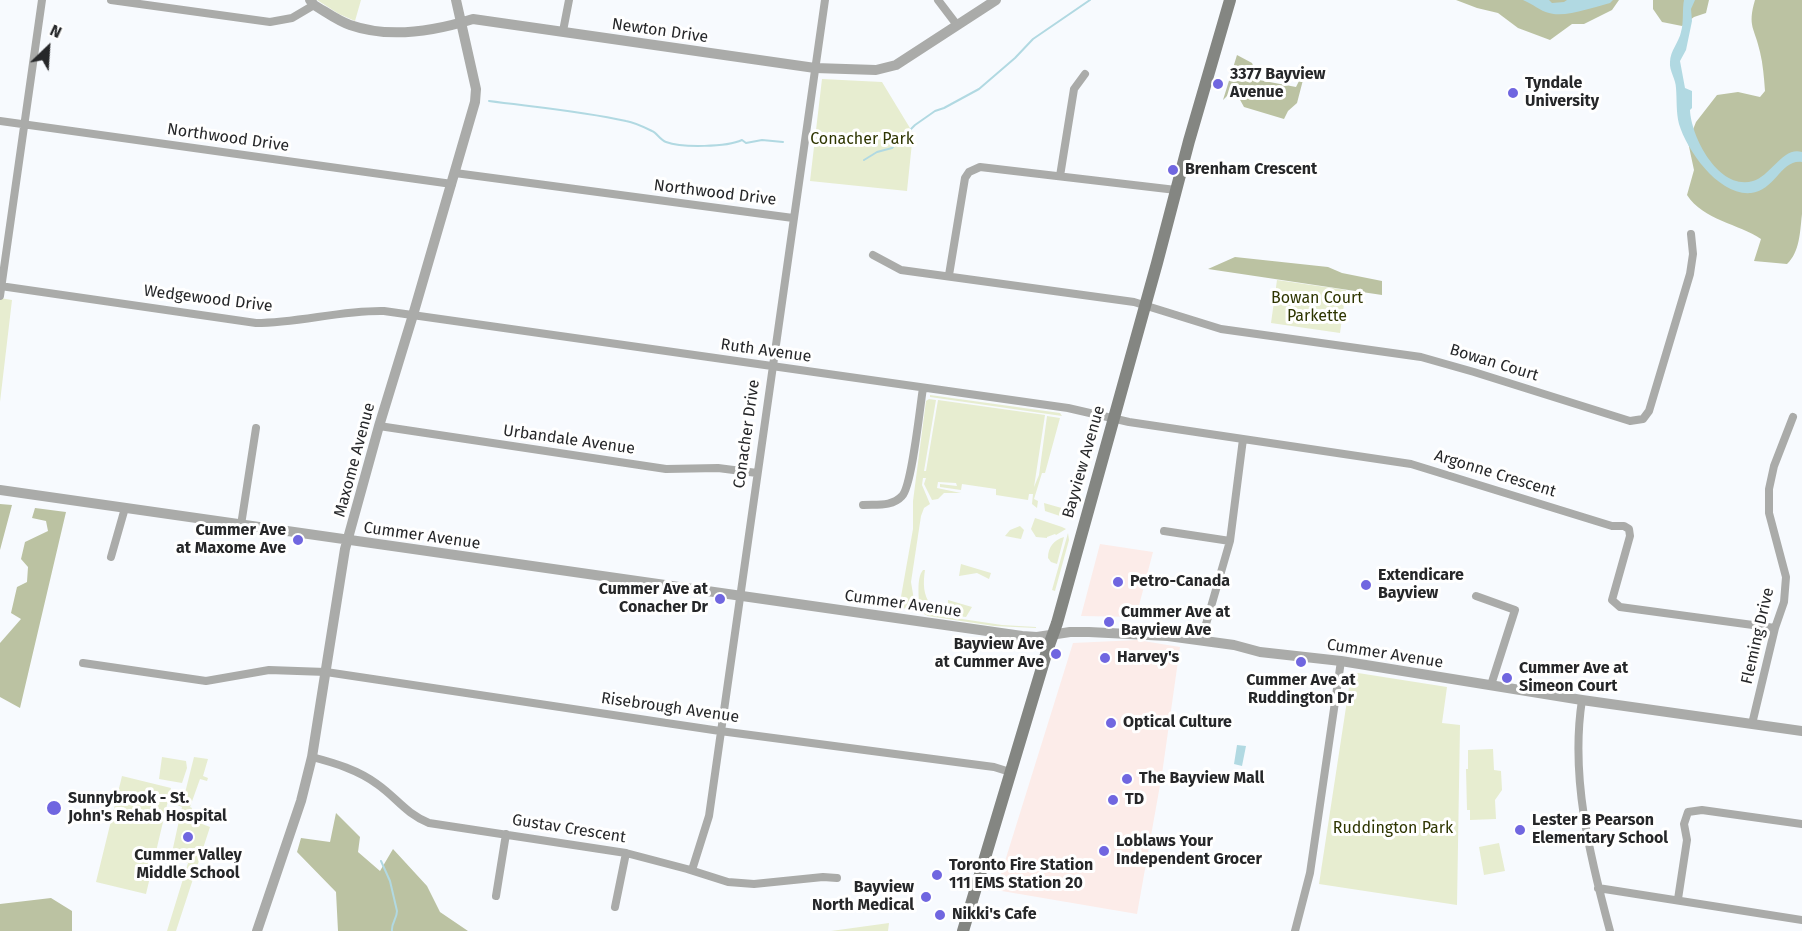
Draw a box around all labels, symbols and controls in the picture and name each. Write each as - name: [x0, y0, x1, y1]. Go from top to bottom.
- street label: Newton Drive: [611, 15, 709, 47]
- north arrow: [18, 18, 78, 78]
- text: N: [47, 20, 65, 42]
- place label: 3377 Bayview Avenue: [1230, 65, 1326, 103]
- place label: Tyndale University: [1525, 74, 1599, 112]
- marker: 3377 Bayview Avenue: [1211, 77, 1225, 91]
- marker: Tyndale University: [1506, 86, 1520, 100]
- street label: Northwood Drive: [166, 120, 290, 156]
- park label: Conacher Park: [810, 130, 914, 150]
- place label: Brenham Crescent: [1185, 160, 1317, 180]
- marker: Brenham Crescent: [1166, 163, 1180, 177]
- street label: Northwood Drive: [653, 176, 777, 210]
- street label: Wedgewood Drive: [143, 282, 273, 316]
- park label: Bowan Court Parkette: [1271, 289, 1363, 327]
- street label: Ruth Avenue: [719, 335, 813, 367]
- street label: Bowan Court: [1447, 340, 1541, 386]
- street label: Conacher Drive: [730, 378, 764, 490]
- street label: Maxome Avenue: [330, 401, 380, 519]
- street label: Bayview Avenue: [1059, 404, 1109, 520]
- street label: Urbandale Avenue: [502, 421, 636, 459]
- street label: Argonne Crescent: [1432, 446, 1558, 502]
- street label: Cummer Avenue: [362, 518, 482, 554]
- place label: Cummer Ave at Maxome Ave: [176, 521, 286, 559]
- marker: Cummer Ave at Maxome Ave: [291, 533, 305, 547]
- place label: Extendicare Bayview: [1378, 566, 1464, 604]
- place label: Petro-Canada: [1130, 572, 1230, 592]
- marker: Petro-Canada: [1111, 575, 1125, 589]
- marker: Extendicare Bayview: [1359, 578, 1373, 592]
- place label: Cummer Ave at Conacher Dr: [599, 580, 708, 618]
- street label: Cummer Avenue: [843, 586, 963, 622]
- street label: Fleming Drive: [1738, 586, 1778, 686]
- marker: Cummer Ave at Conacher Dr: [713, 592, 727, 606]
- place label: Cummer Ave at Bayview Ave: [1121, 603, 1230, 641]
- marker: Cummer Ave at Bayview Ave: [1102, 615, 1116, 629]
- place label: Bayview Ave at Cummer Ave: [935, 635, 1044, 673]
- street label: Cummer Avenue: [1325, 635, 1445, 673]
- marker: Bayview Ave at Cummer Ave: [1049, 647, 1063, 661]
- place label: Harvey's: [1117, 648, 1179, 668]
- marker: Harvey's: [1098, 651, 1112, 665]
- marker: Cummer Ave at Ruddington Dr: [1294, 655, 1308, 669]
- place label: Cummer Ave at Simeon Court: [1519, 659, 1628, 697]
- place label: Cummer Ave at Ruddington Dr: [1246, 671, 1356, 709]
- marker: Cummer Ave at Simeon Court: [1500, 671, 1514, 685]
- street label: Risebrough Avenue: [600, 689, 740, 727]
- place label: Optical Culture: [1123, 713, 1232, 733]
- marker: Optical Culture: [1104, 716, 1118, 730]
- place label: The Bayview Mall: [1139, 769, 1264, 789]
- marker: The Bayview Mall: [1120, 772, 1134, 786]
- place label: Sunnybrook - St. John's Rehab Hospital: [68, 789, 227, 827]
- place label: TD: [1125, 790, 1144, 810]
- marker: TD: [1106, 793, 1120, 807]
- marker: Sunnybrook - St. John's Rehab Hospital: [45, 799, 63, 817]
- street label: Gustav Crescent: [511, 811, 627, 847]
- place label: Lester B Pearson Elementary School: [1532, 811, 1668, 849]
- park label: Ruddington Park: [1333, 819, 1453, 839]
- marker: Lester B Pearson Elementary School: [1513, 823, 1527, 837]
- marker: Cummer Valley Middle School: [181, 830, 195, 844]
- place label: Loblaws Your Independent Grocer: [1116, 832, 1262, 870]
- marker: Loblaws Your Independent Grocer: [1097, 844, 1111, 858]
- place label: Cummer Valley Middle School: [134, 846, 242, 884]
- place label: Toronto Fire Station 111 EMS Station 20: [949, 856, 1093, 894]
- marker: Toronto Fire Station 111 EMS Station 20: [930, 868, 944, 882]
- place label: Bayview North Medical: [812, 878, 914, 916]
- marker: Bayview North Medical: [919, 890, 933, 904]
- place label: Nikki's Cafe: [952, 905, 1037, 925]
- marker: Nikki's Cafe: [933, 908, 947, 922]

